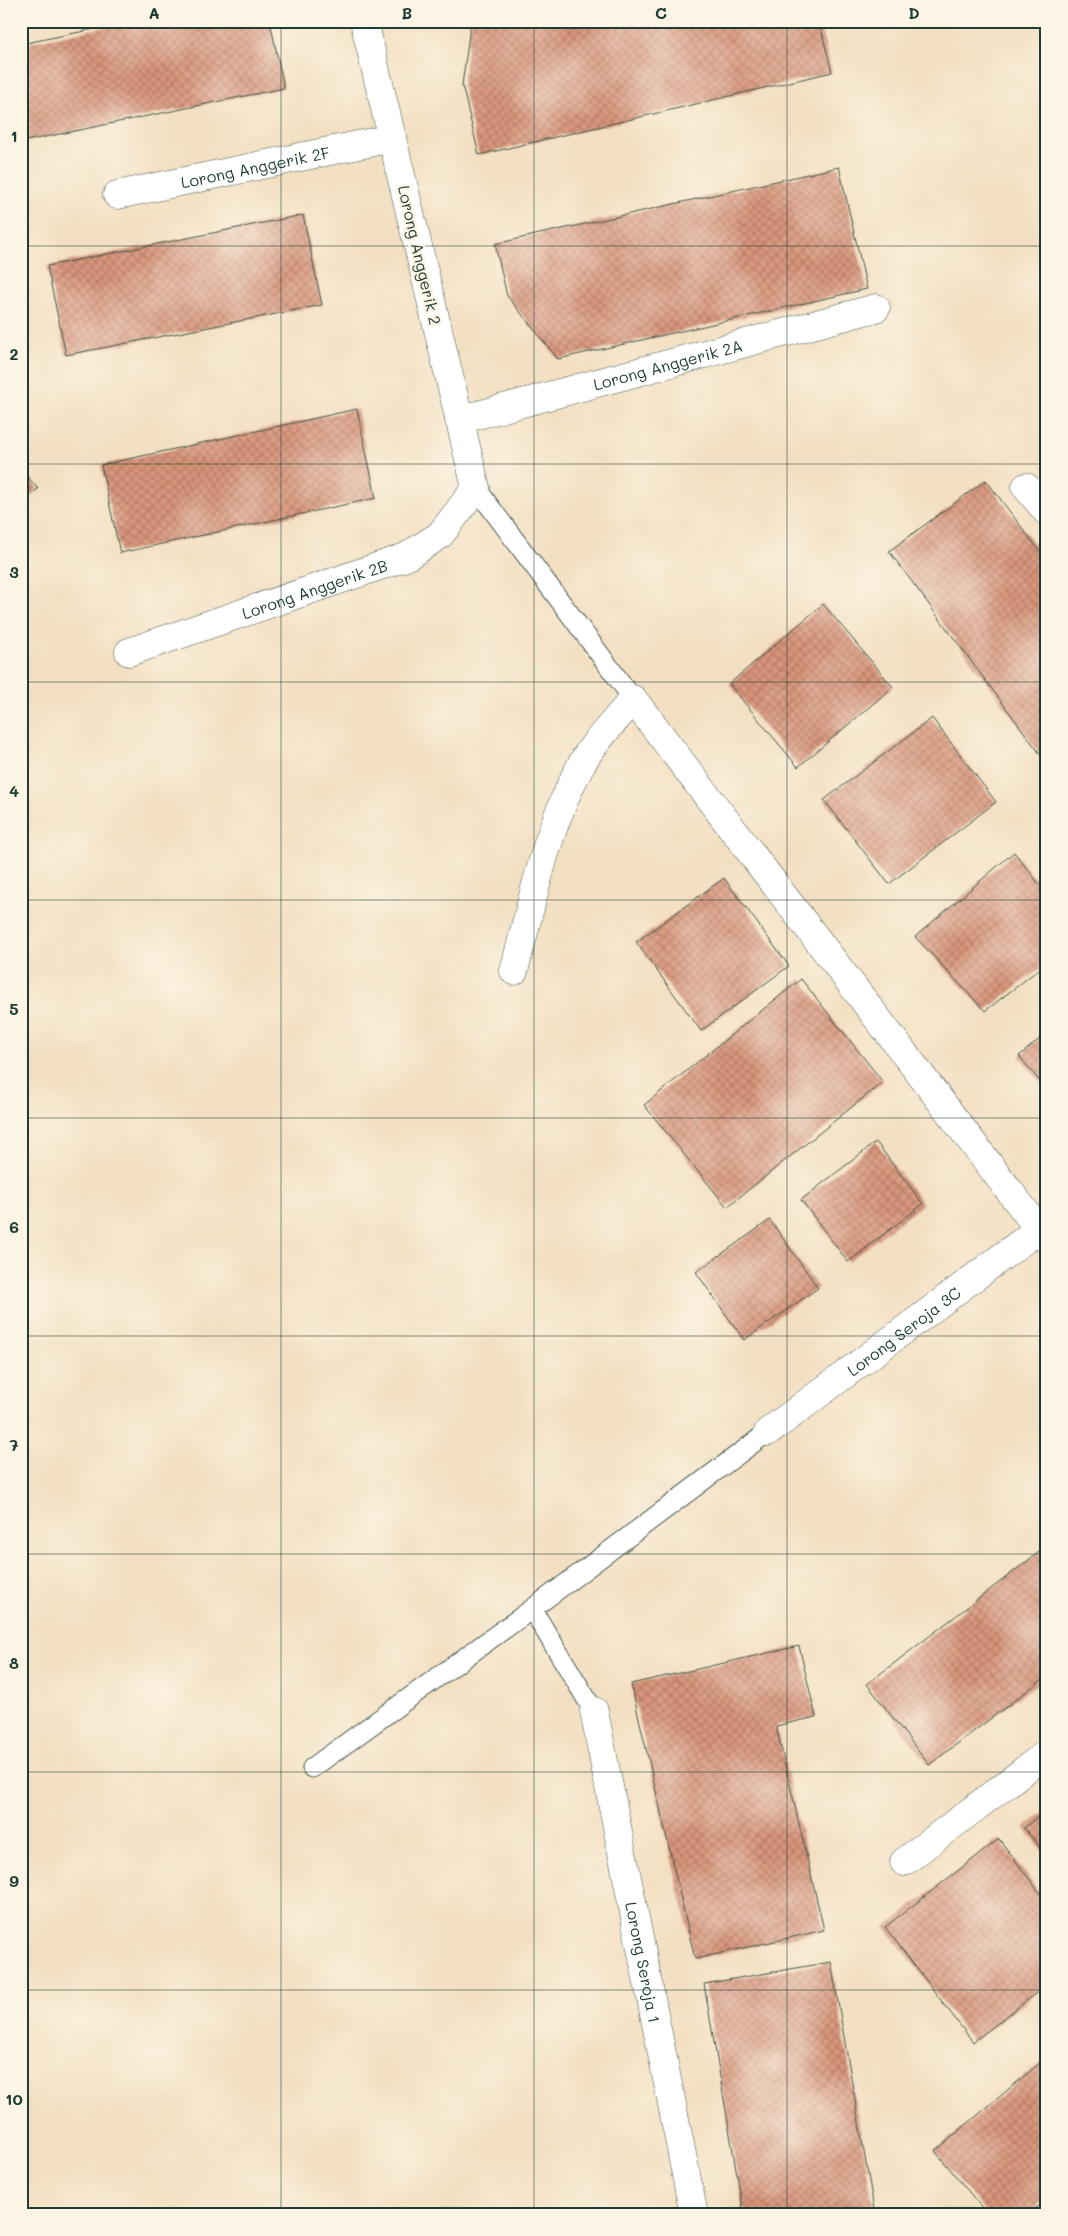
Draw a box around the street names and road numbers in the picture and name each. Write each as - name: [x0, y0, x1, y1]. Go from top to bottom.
- street label: Lorong Anggerik 2F: [179, 141, 331, 192]
- street label: Lorong Anggerik 2: [394, 183, 446, 327]
- street label: Lorong Anggerik 2A: [591, 334, 745, 394]
- street label: Lorong Anggerik 2B: [239, 554, 390, 623]
- street label: Lorong Seroja 3C: [842, 1281, 964, 1380]
- street label: Lorong Seroja 1: [622, 1900, 666, 2024]

